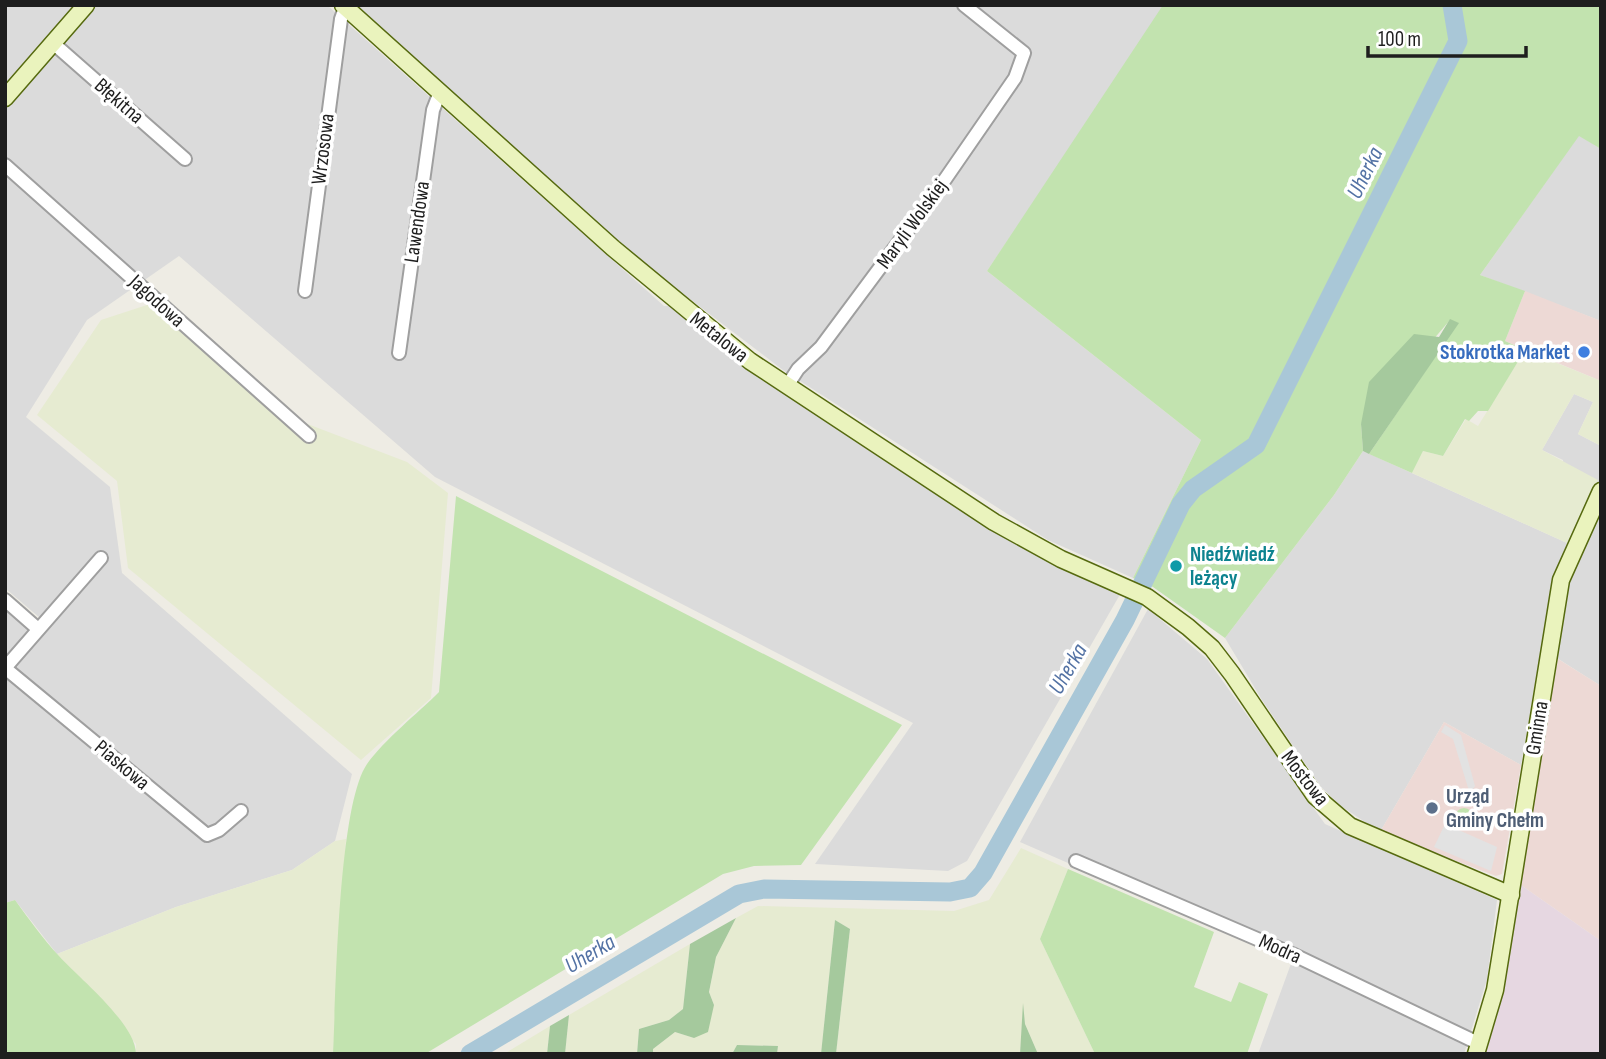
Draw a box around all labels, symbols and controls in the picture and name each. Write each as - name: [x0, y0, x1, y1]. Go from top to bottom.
- scale bar: [1368, 14, 1526, 58]
- text: 100 m: [1378, 27, 1421, 52]
- street label: Błękitna: [89, 73, 149, 129]
- street label: Wrzosowa: [306, 112, 340, 186]
- water label: Uherka: [1341, 142, 1390, 203]
- street label: Maryli Wolskiej: [871, 175, 953, 273]
- street label: Lawendowa: [399, 180, 435, 264]
- street label: Jagodowa: [123, 269, 190, 333]
- street label: Metalowa: [685, 306, 753, 368]
- place label: Stokrotka Market: [1440, 340, 1570, 365]
- marker: Stokrotka Market: [1576, 344, 1592, 360]
- place label: Niedźwiedź leżący: [1190, 542, 1275, 591]
- marker: Niedźwiedź leżący: [1168, 558, 1184, 574]
- water label: Uherka: [1042, 638, 1094, 699]
- street label: Gminna: [1520, 699, 1554, 757]
- street label: Piaskowa: [89, 735, 155, 795]
- street label: Mostowa: [1276, 745, 1334, 811]
- place label: Urząd Gminy Chełm: [1446, 784, 1544, 833]
- marker: Urząd Gminy Chełm: [1424, 800, 1440, 816]
- water label: Uherka: [560, 928, 621, 980]
- street label: Modra: [1255, 929, 1305, 969]

